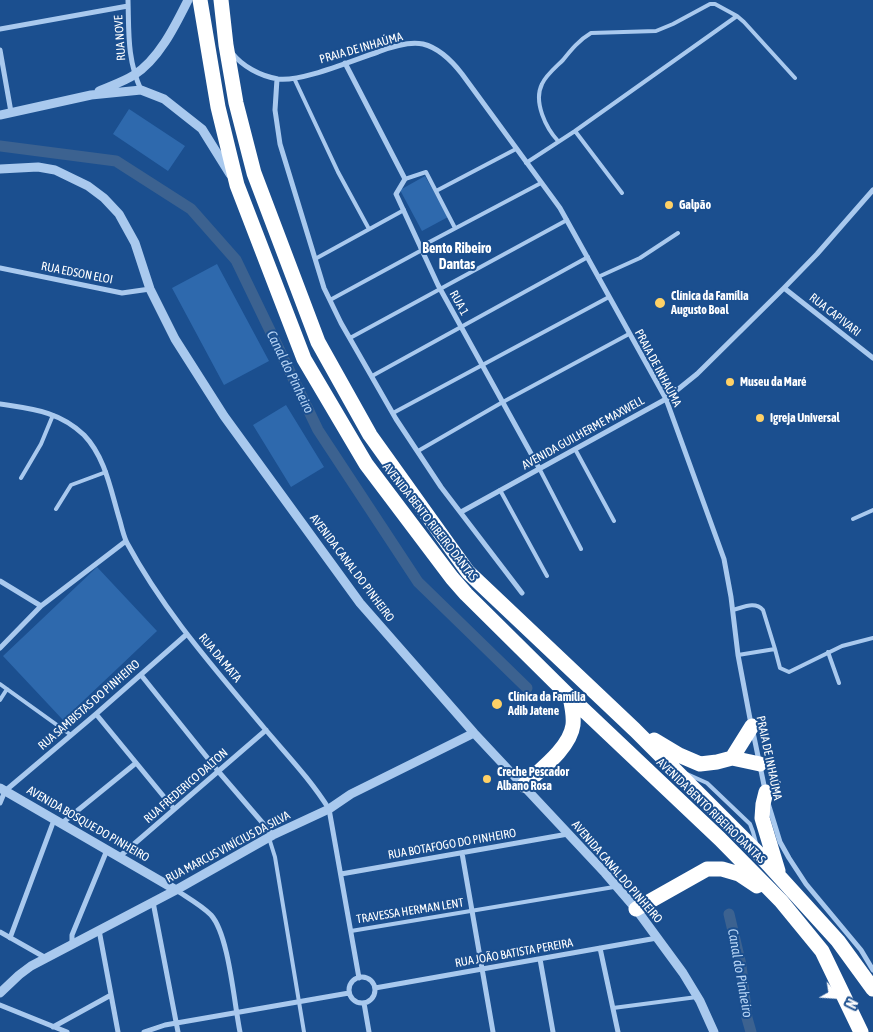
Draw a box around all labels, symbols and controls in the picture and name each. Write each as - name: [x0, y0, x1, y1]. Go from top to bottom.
- street label: RUA NOVE: [111, 15, 129, 61]
- street label: PRAIA DE INHAÚMA: [318, 29, 404, 67]
- place label: Galpão: [679, 198, 711, 212]
- marker: Galpão: [663, 199, 675, 211]
- district label: Bento Ribeiro Dantas: [422, 241, 492, 274]
- street label: RUA EDSON ELOI: [40, 259, 114, 287]
- street label: RUA 1: [446, 288, 472, 318]
- place label: Clínica da Família Augusto Boal: [671, 289, 749, 317]
- street label: RUA CAPIVARI: [806, 290, 864, 340]
- marker: Clínica da Família Augusto Boal: [653, 296, 667, 310]
- street label: PRAIA DE INHAÚMA: [631, 327, 685, 409]
- water label: Canal do Pinheiro: [263, 328, 317, 416]
- place label: Museu da Maré: [740, 375, 806, 389]
- marker: Museu da Maré: [724, 376, 736, 388]
- street label: AVENIDA GUILHERME MAXWELL: [519, 393, 647, 473]
- place label: Igreja Universal: [770, 411, 840, 425]
- marker: Igreja Universal: [754, 412, 766, 424]
- street label: AVENIDA BENTO RIBEIRO DANTAS: [380, 460, 480, 584]
- street label: AVENIDA CANAL DO PINHEIRO: [307, 511, 397, 625]
- street label: RUA DA MATA: [196, 631, 244, 685]
- street label: RUA SAMBISTAS DO PINHEIRO: [35, 657, 143, 753]
- place label: Clínica da Família Adib Jatene: [508, 690, 586, 718]
- marker: Clínica da Família Adib Jatene: [490, 697, 504, 711]
- street label: PRAIA DE INHAÚMA: [753, 715, 785, 801]
- street label: RUA FREDERICO DALTON: [141, 746, 231, 826]
- street label: AVENIDA BENTO RIBEIRO DANTAS: [654, 755, 768, 867]
- place label: Creche Pescador Albano Rosa: [497, 765, 569, 793]
- marker: Creche Pescador Albano Rosa: [481, 773, 493, 785]
- street label: AVENIDA BOSQUE DO PINHEIRO: [24, 783, 152, 865]
- street label: RUA MARCUS VINÍCIUS DA SILVA: [163, 808, 293, 886]
- street label: AVENIDA CANAL DO PINHEIRO: [569, 818, 665, 926]
- street label: RUA BOTAFOGO DO PINHEIRO: [387, 826, 517, 862]
- street label: TRAVESSA HERMAN LENT: [355, 895, 465, 927]
- water label: Canal do Pinheiro: [724, 927, 756, 1019]
- street label: RUA JOÃO BATISTA PEREIRA: [454, 936, 574, 970]
- north arrow: [813, 972, 863, 1022]
- text: N: [842, 996, 860, 1011]

